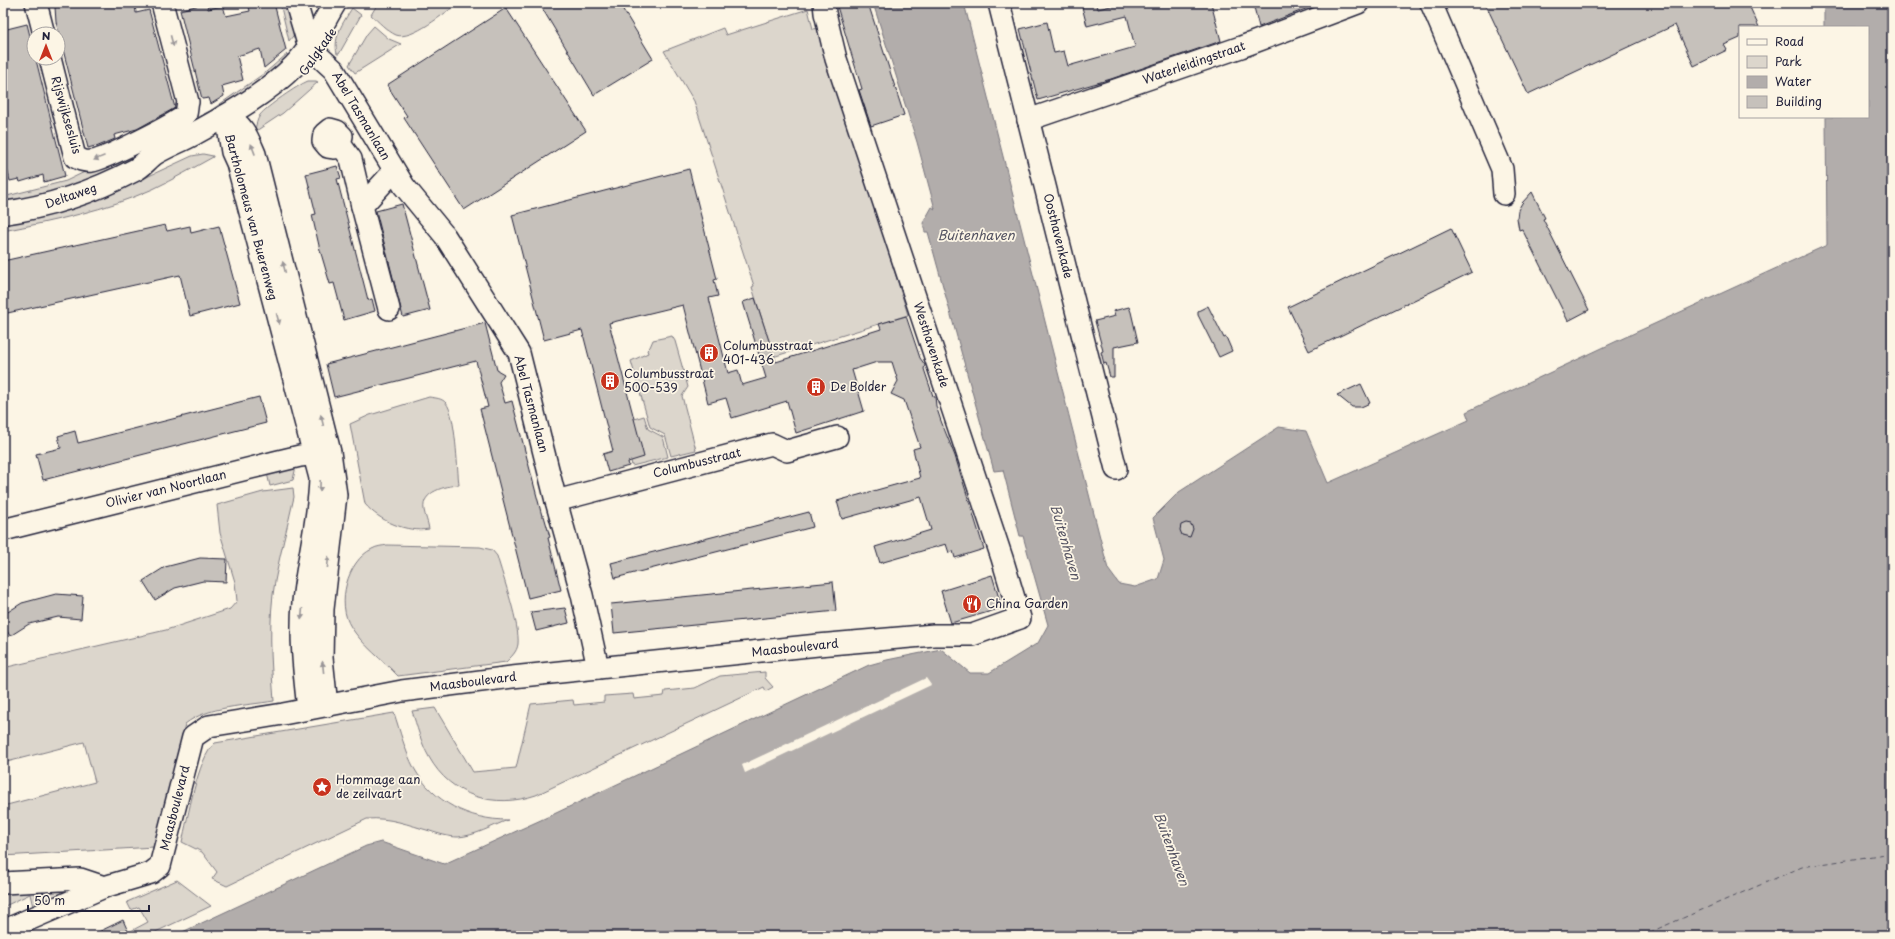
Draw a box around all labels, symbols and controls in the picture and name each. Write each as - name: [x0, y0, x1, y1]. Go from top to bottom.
- street label: Galgkade: [294, 24, 340, 79]
- north arrow: [26, 26, 66, 66]
- legend: [1739, 26, 1869, 118]
- text: N: [42, 27, 51, 44]
- text: Road: [1775, 32, 1804, 50]
- one-way arrow: [169, 35, 175, 47]
- street label: Waterleidingstraat: [1140, 36, 1248, 88]
- text: Park: [1775, 52, 1802, 70]
- street label: Abel Tasmanlaan: [328, 68, 395, 163]
- text: Water: [1775, 72, 1812, 90]
- street label: Rijswijksesluis: [47, 74, 87, 156]
- text: Building: [1775, 92, 1822, 110]
- street label: Bartholomeus van Buerenweg: [221, 131, 283, 302]
- one-way arrow: [250, 143, 256, 155]
- one-way arrow: [92, 156, 104, 162]
- street label: Deltaweg: [43, 178, 99, 212]
- street label: Oosthavenkade: [1040, 191, 1078, 280]
- water label: Buitenhaven: [937, 225, 1016, 244]
- one-way arrow: [280, 261, 286, 273]
- street label: Westhavenkade: [910, 299, 954, 390]
- one-way arrow: [275, 313, 281, 325]
- place label: Columbusstraat 401-436: [723, 336, 813, 368]
- building icon: Columbusstraat 401-436: [698, 342, 720, 364]
- street label: Abel Tasmanlaan: [510, 353, 554, 455]
- place label: Columbusstraat 500-539: [624, 364, 714, 396]
- building icon: Columbusstraat 500-539: [599, 370, 621, 392]
- building icon: De Bolder: [805, 376, 827, 398]
- place label: De Bolder: [830, 377, 887, 395]
- one-way arrow: [319, 414, 325, 426]
- street label: Columbusstraat: [651, 442, 743, 482]
- street label: Olivier van Noortlaan: [103, 464, 228, 512]
- one-way arrow: [317, 480, 323, 493]
- water label: Buitenhaven: [1047, 502, 1087, 583]
- one-way arrow: [325, 556, 331, 569]
- restaurant icon: China Garden: [961, 593, 983, 615]
- place label: China Garden: [986, 594, 1068, 612]
- one-way arrow: [299, 608, 306, 620]
- street label: Maasboulevard: [751, 633, 840, 661]
- one-way arrow: [320, 661, 326, 673]
- street label: Maasboulevard: [428, 667, 518, 695]
- street label: Maasboulevard: [155, 763, 193, 852]
- place label: Hommage aan de zeilvaart: [336, 770, 420, 802]
- place icon: Hommage aan de zeilvaart: [311, 776, 333, 798]
- water label: Buitenhaven: [1150, 809, 1195, 889]
- scale bar: [28, 887, 149, 913]
- text: 50 m: [34, 891, 65, 909]

